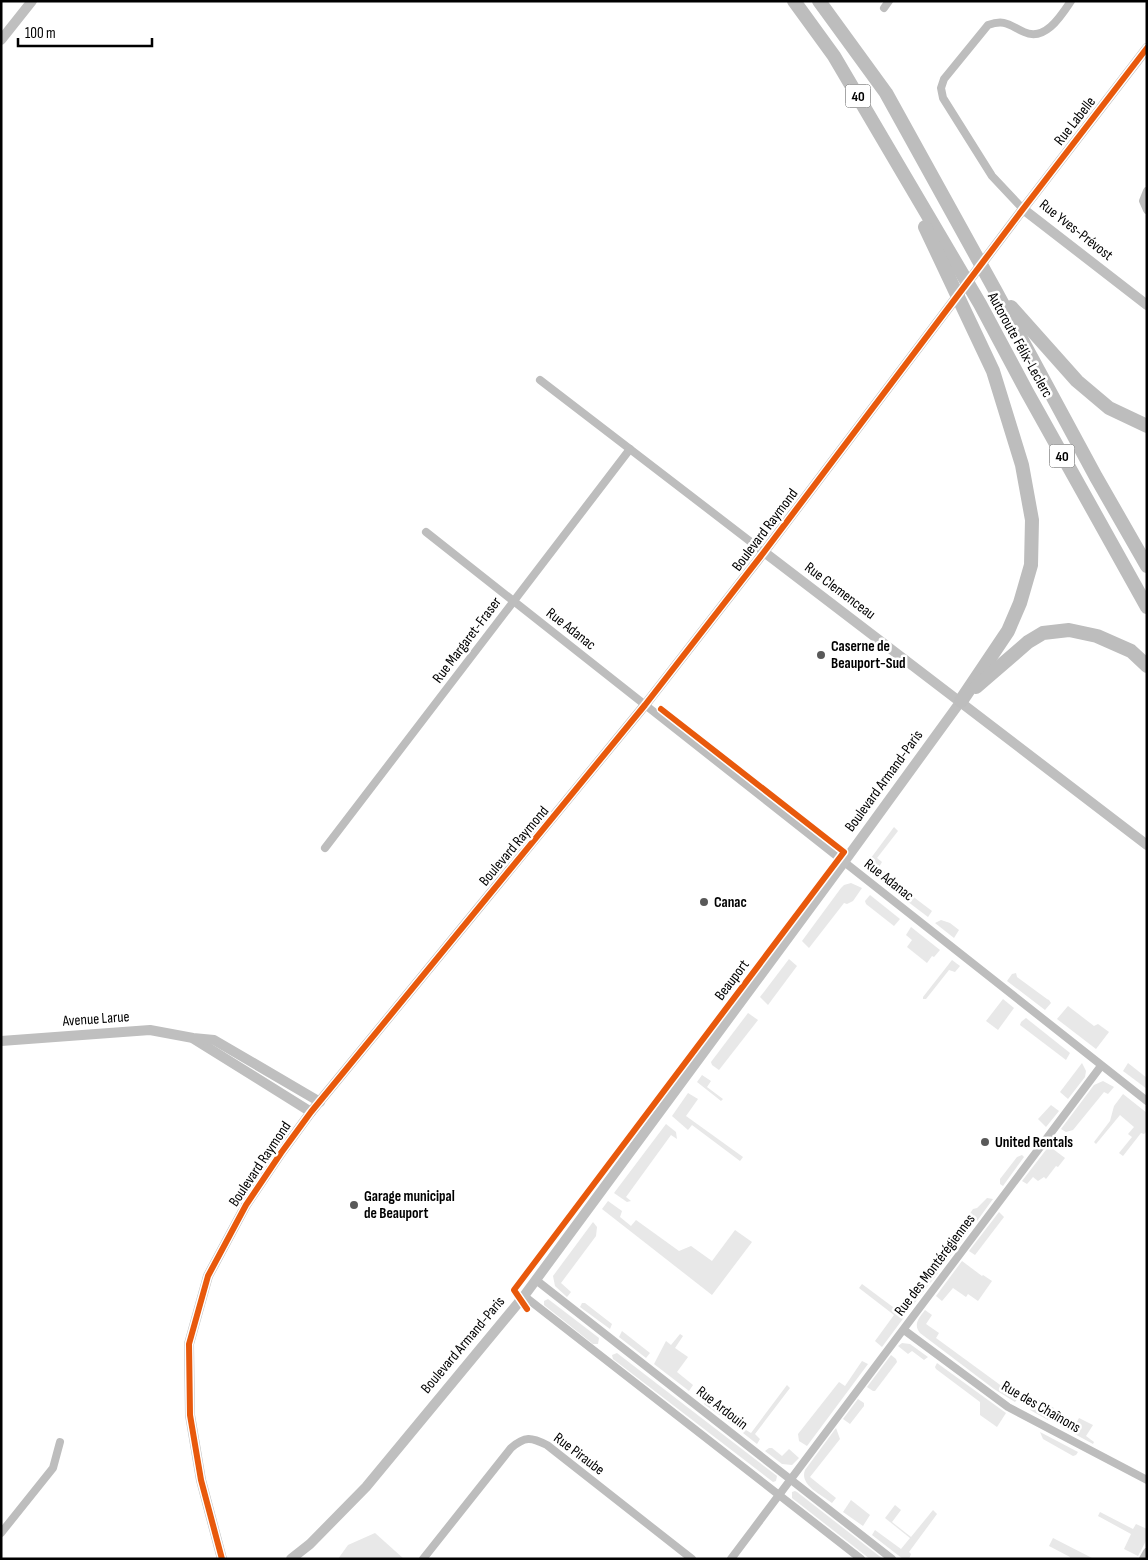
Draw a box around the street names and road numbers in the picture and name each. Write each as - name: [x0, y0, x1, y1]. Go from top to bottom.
- road number: 40: [846, 84, 870, 108]
- street label: Rue Labelle: [1050, 93, 1100, 149]
- street label: Rue Yves-Prévost: [1035, 195, 1117, 265]
- street label: Autoroute Félix-Leclerc: [983, 288, 1057, 401]
- road number: 40: [1050, 444, 1074, 468]
- street label: Boulevard Raymond: [728, 485, 802, 575]
- street label: Rue Clemenceau: [801, 558, 879, 624]
- street label: Rue Margaret-Fraser: [428, 593, 506, 687]
- street label: Rue Adanac: [542, 604, 600, 654]
- street label: Boulevard Armand-Paris: [841, 726, 927, 836]
- street label: Boulevard Raymond: [475, 802, 553, 890]
- street label: Rue Adanac: [860, 855, 918, 905]
- street label: Beauport: [710, 955, 754, 1004]
- street label: Avenue Larue: [61, 1007, 130, 1031]
- street label: Boulevard Raymond: [225, 1118, 295, 1210]
- street label: Rue des Montérégiennes: [890, 1210, 980, 1320]
- street label: Boulevard Armand-Paris: [417, 1293, 509, 1397]
- street label: Rue des Chaînons: [998, 1377, 1084, 1437]
- street label: Rue Ardouin: [692, 1382, 752, 1434]
- street label: Rue Piraube: [550, 1429, 608, 1479]

